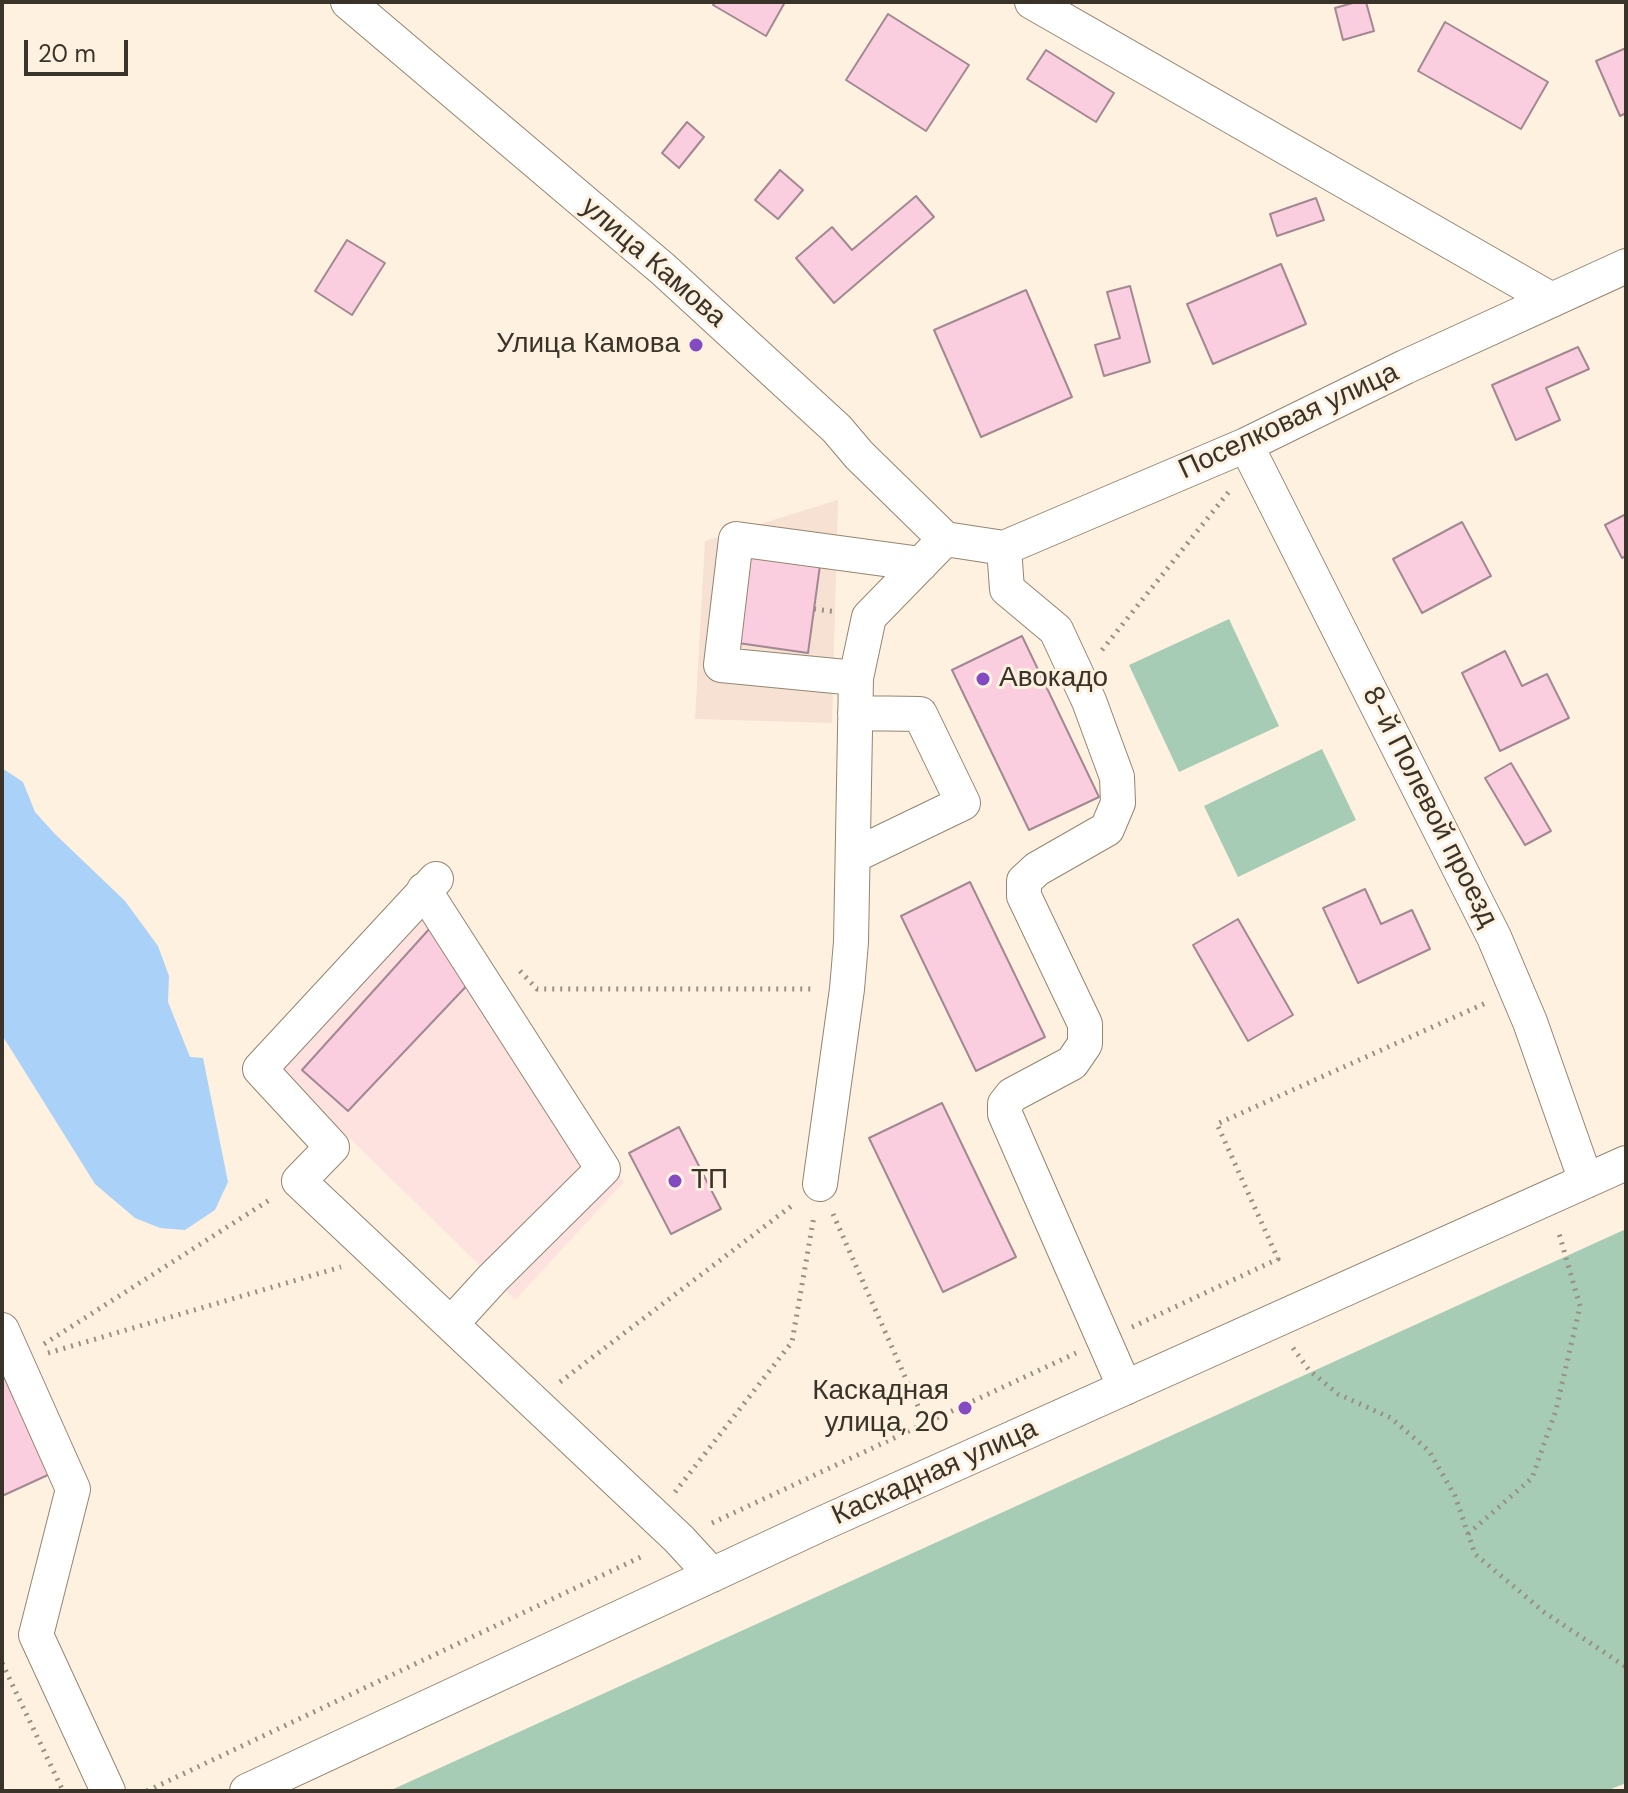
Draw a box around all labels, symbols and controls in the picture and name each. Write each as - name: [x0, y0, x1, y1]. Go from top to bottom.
- scale bar: [28, 24, 132, 74]
- text: 20 m: [38, 38, 96, 69]
- street label: улица Камова: [574, 191, 732, 335]
- place label: Улица Камова: [496, 328, 680, 362]
- marker: Улица Камова: [687, 336, 705, 354]
- street label: Поселковая улица: [1174, 356, 1404, 488]
- place label: Авокадо: [999, 662, 1108, 696]
- marker: Авокадо: [974, 670, 992, 688]
- street label: 8-й Полевой проезд: [1354, 681, 1504, 933]
- place label: ТП: [691, 1164, 728, 1198]
- marker: ТП: [666, 1172, 684, 1190]
- place label: Каскадная улица, 20: [812, 1375, 949, 1441]
- marker: Каскадная улица, 20: [956, 1399, 974, 1417]
- street label: Каскадная улица: [827, 1413, 1043, 1533]

